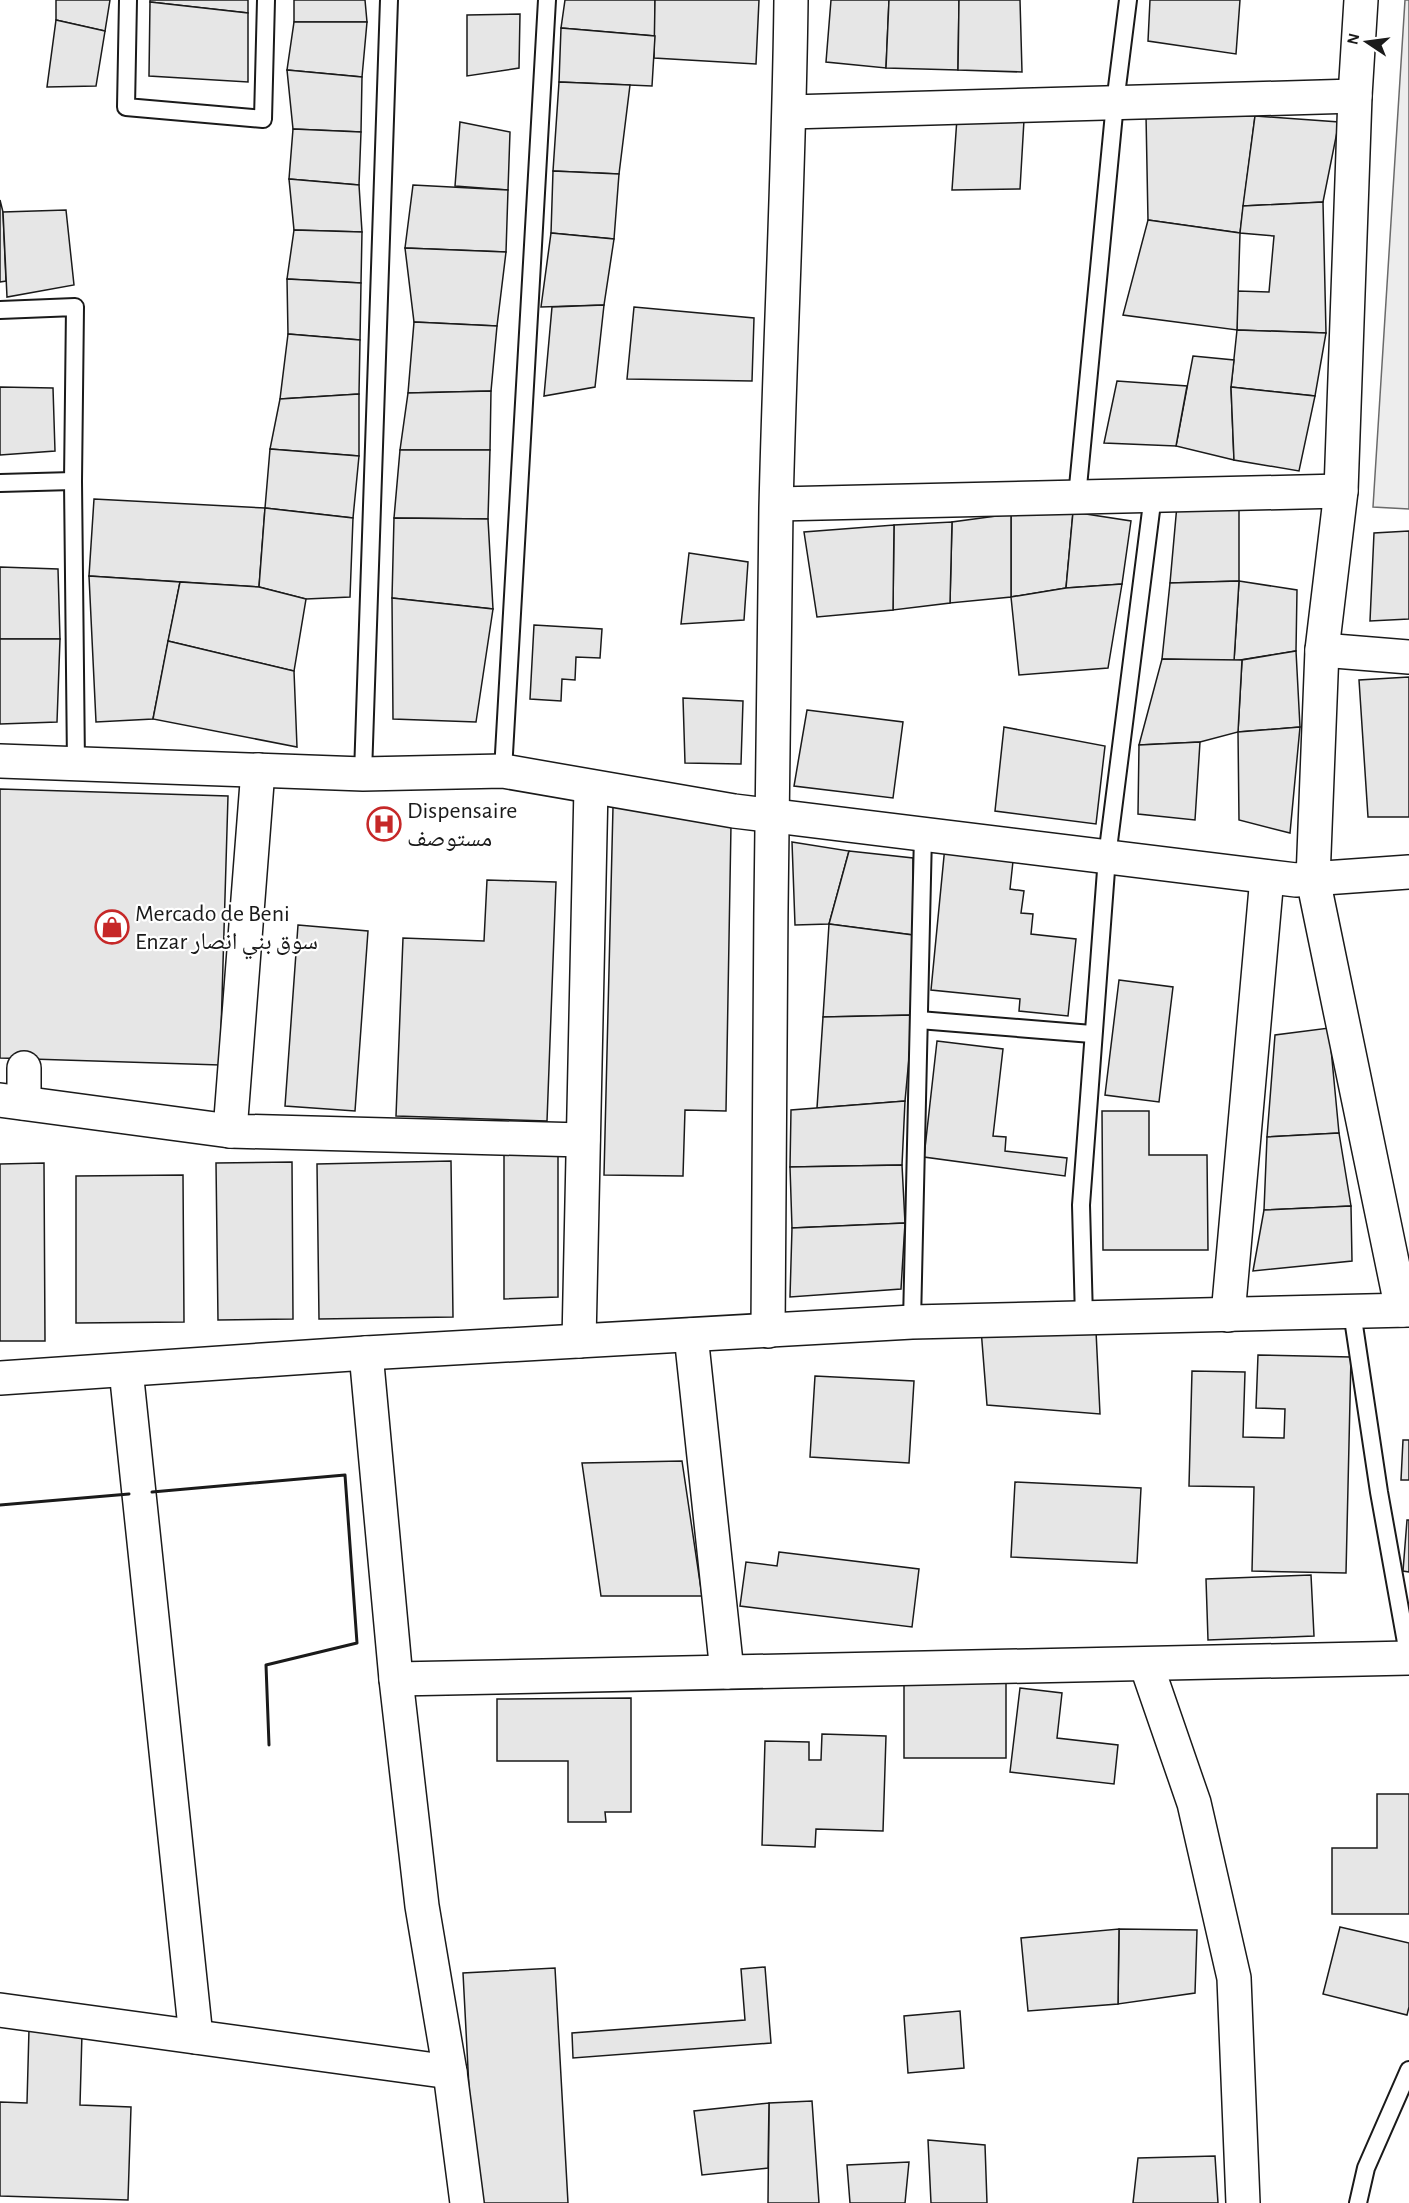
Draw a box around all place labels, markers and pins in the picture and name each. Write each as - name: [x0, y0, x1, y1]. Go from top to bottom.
- place label: Dispensaire مستوصف: [407, 799, 517, 851]
- hospital icon: Dispensaire مستوصف: [366, 806, 402, 842]
- place label: Mercado de Beni Enzar سوق بني انصار: [135, 902, 318, 960]
- shop icon: Mercado de Beni Enzar سوق بني انصار: [94, 909, 130, 945]

